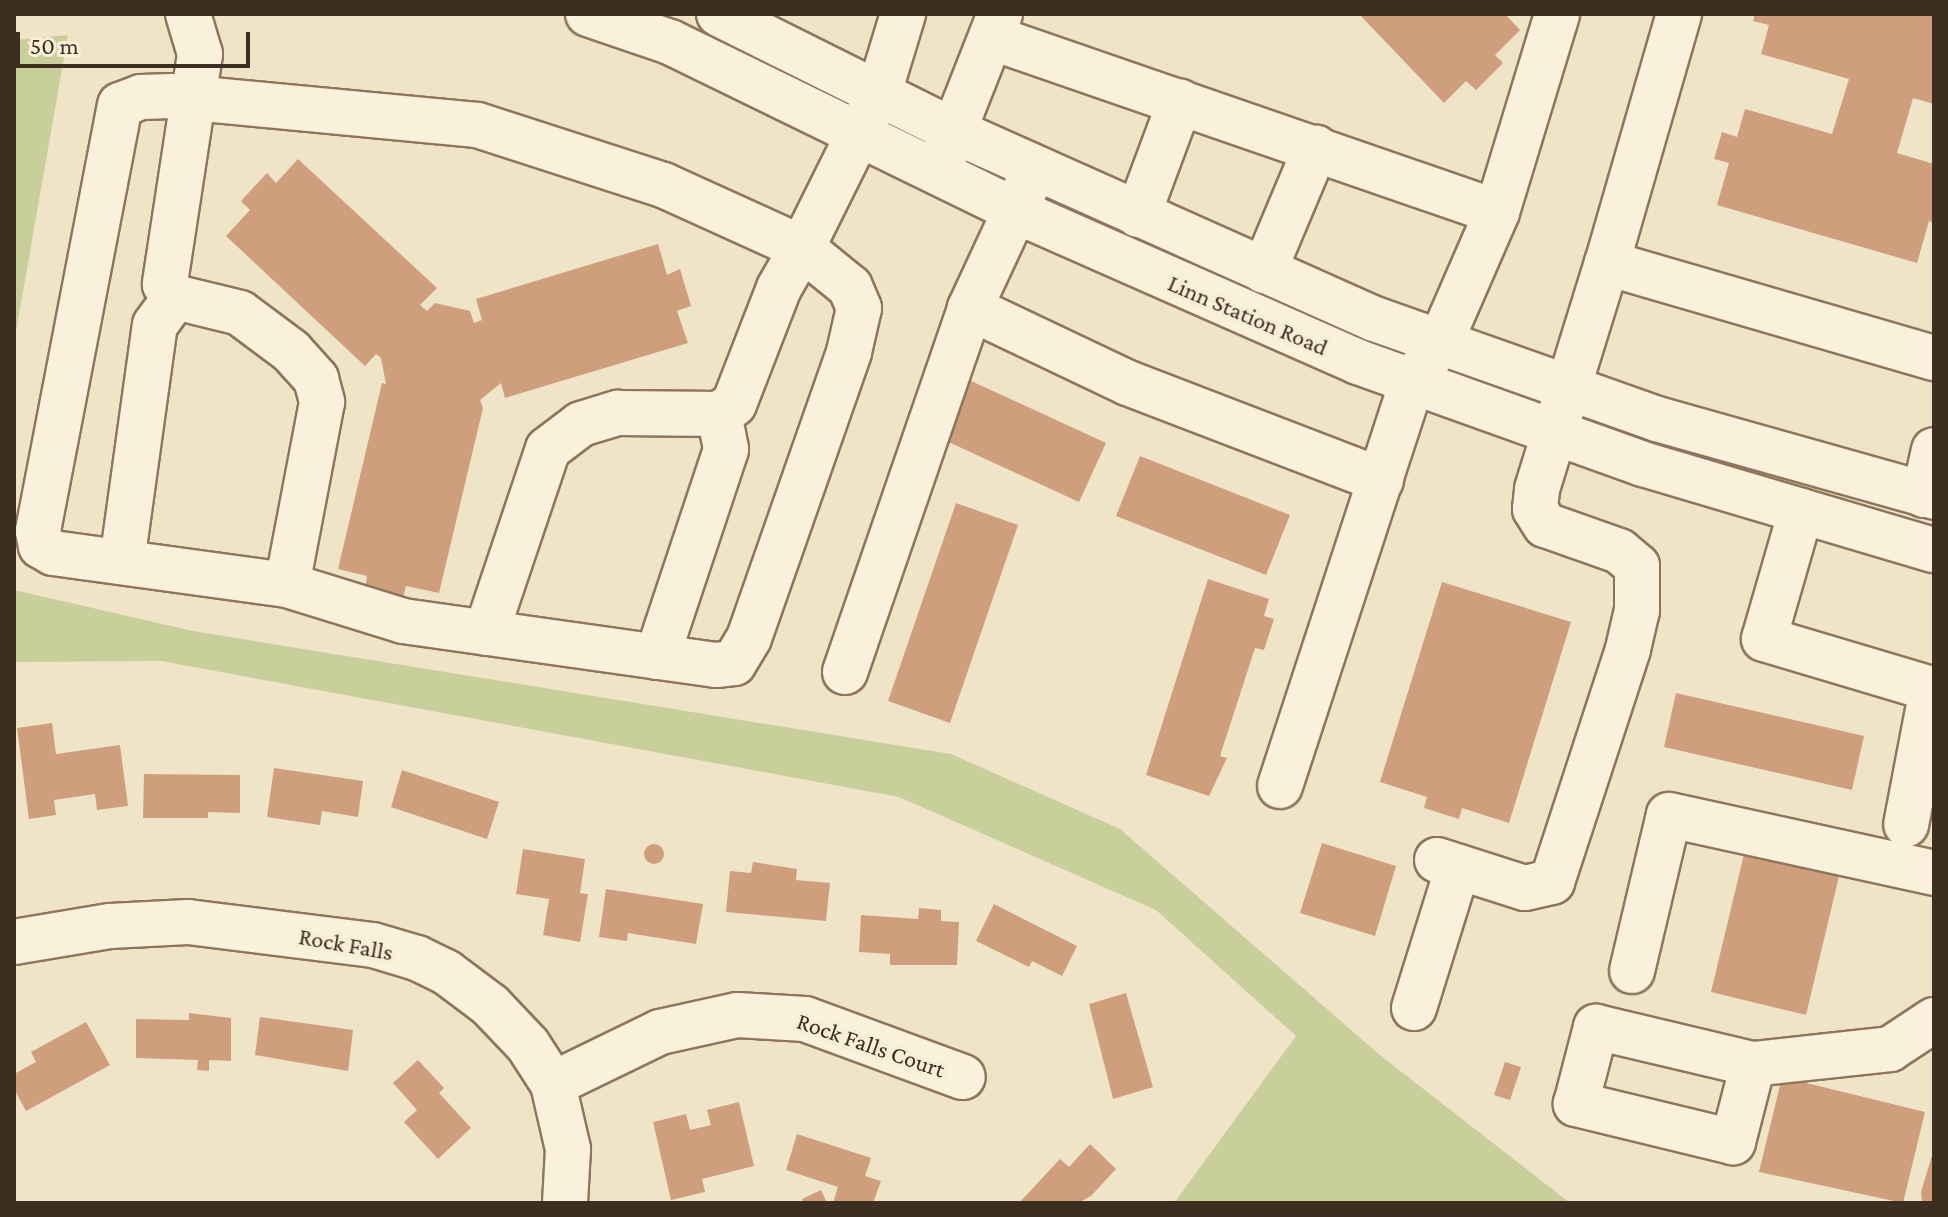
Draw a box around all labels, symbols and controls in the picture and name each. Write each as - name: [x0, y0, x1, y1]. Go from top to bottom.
- scale bar: [20, 16, 254, 66]
- text: 50 m: [30, 32, 79, 59]
- street label: Linn Station Road: [1164, 268, 1332, 362]
- street label: Rock Falls: [297, 922, 395, 966]
- street label: Rock Falls Court: [793, 1006, 949, 1084]

